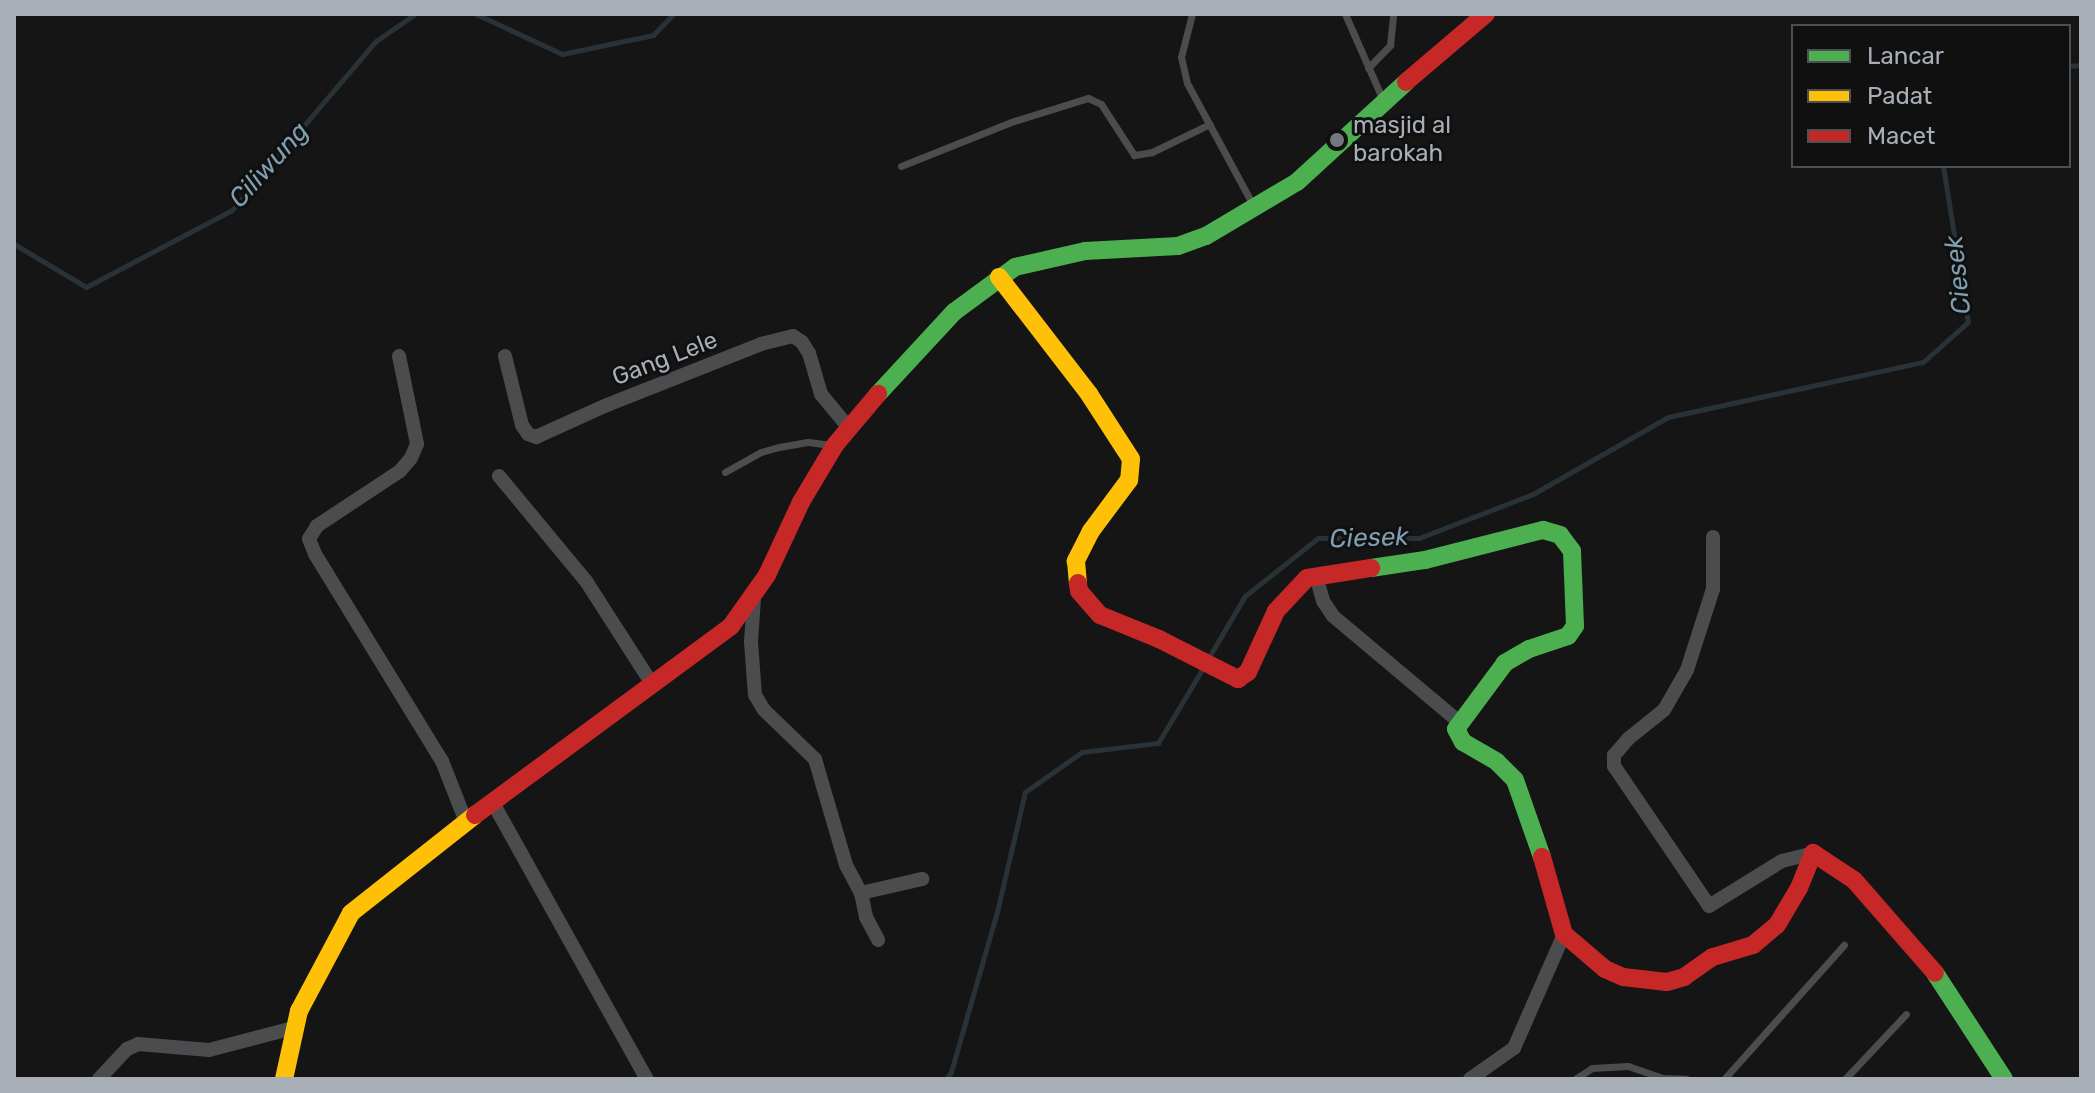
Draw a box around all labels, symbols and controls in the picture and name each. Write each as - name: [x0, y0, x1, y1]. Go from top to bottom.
- legend: [1791, 24, 2071, 168]
- text: Lancar: [1867, 42, 1944, 70]
- text: Padat: [1867, 82, 1932, 110]
- place label: masjid al barokah: [1353, 112, 1451, 168]
- water label: Ciliwung: [223, 116, 315, 214]
- text: Macet: [1867, 122, 1935, 150]
- marker: masjid al barokah: [1328, 131, 1346, 149]
- water label: Ciesek: [1938, 234, 1978, 316]
- street label: Gang Lele: [608, 326, 722, 392]
- water label: Ciesek: [1329, 521, 1409, 555]

